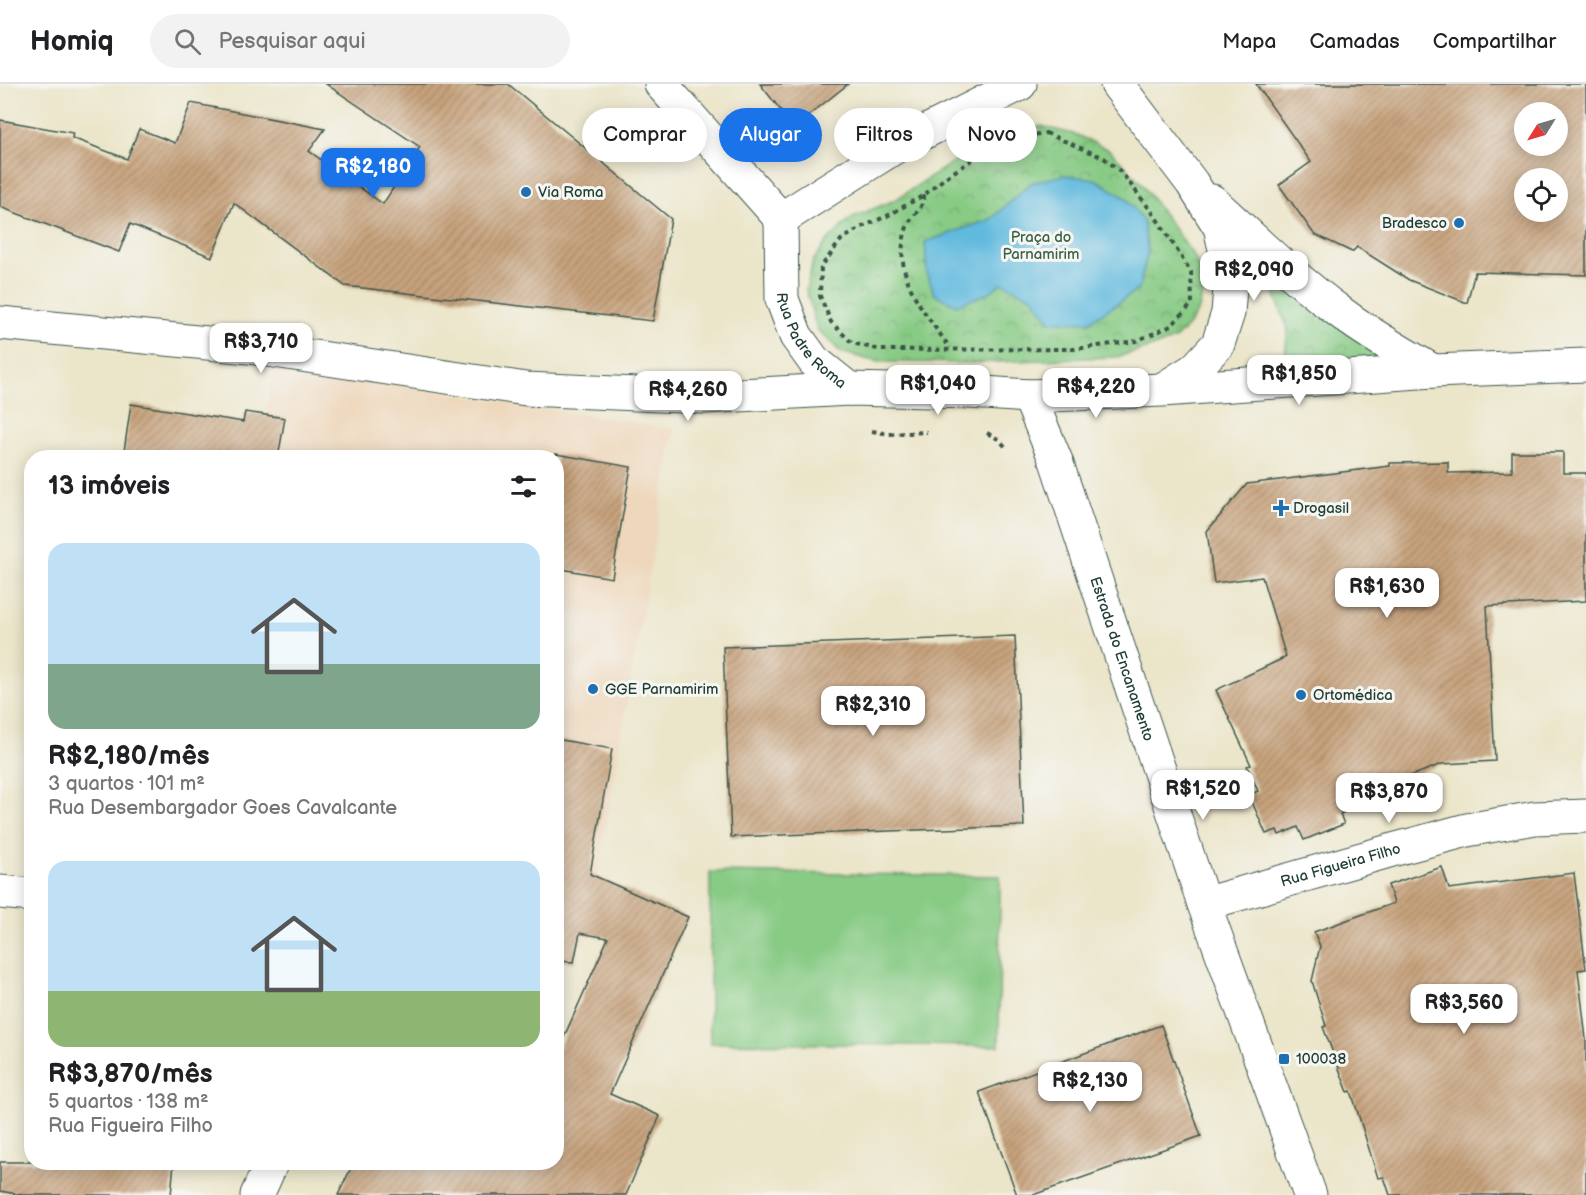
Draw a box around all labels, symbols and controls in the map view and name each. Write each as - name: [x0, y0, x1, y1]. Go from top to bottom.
- search box: [150, 14, 570, 68]
- text: Homiq: [30, 25, 114, 58]
- icon: search: [171, 25, 204, 58]
- text: Pesquisar aqui: [219, 28, 366, 55]
- text: Mapa: [1222, 29, 1276, 54]
- text: Camadas: [1309, 29, 1400, 54]
- text: Compartilhar: [1433, 29, 1556, 54]
- north arrow: [1514, 102, 1568, 156]
- map controls: [1514, 102, 1568, 222]
- chip: Comprar: [582, 108, 707, 162]
- chip: Alugar: [719, 108, 822, 162]
- chip: Filtros: [834, 108, 934, 162]
- chip: Novo: [946, 108, 1037, 162]
- pin: R$2,180: [318, 148, 428, 199]
- text: R$2,180: [335, 155, 411, 179]
- button: locate: [1514, 168, 1568, 222]
- place label: Via Roma: [538, 183, 603, 202]
- marker: Via Roma: [519, 185, 533, 199]
- place label: Bradesco: [1382, 214, 1447, 233]
- marker: Bradesco: [1452, 216, 1466, 230]
- park label: Praça do Parnamirim: [1003, 228, 1079, 264]
- pin: R$2,090: [1199, 251, 1309, 302]
- text: R$2,090: [1214, 258, 1294, 282]
- street label: Rua Padre Roma: [772, 292, 850, 393]
- pin: R$3,710: [206, 323, 316, 374]
- text: R$3,710: [224, 330, 298, 354]
- pin: R$1,850: [1244, 355, 1354, 406]
- text: R$1,850: [1261, 362, 1337, 386]
- pin: R$1,040: [883, 365, 993, 416]
- pin: R$4,220: [1041, 368, 1151, 419]
- pin: R$4,260: [633, 371, 743, 422]
- text: R$1,040: [900, 372, 976, 396]
- text: R$4,220: [1056, 375, 1136, 399]
- text: R$4,260: [648, 378, 728, 402]
- icon: filters: [507, 470, 540, 503]
- text: 13 imóveis: [48, 471, 170, 502]
- place label: Drogasil: [1293, 499, 1349, 518]
- marker: Drogasil: [1274, 501, 1288, 515]
- pin: R$1,630: [1332, 568, 1442, 619]
- street label: Estrada do Encanamento: [1085, 574, 1158, 744]
- text: R$1,630: [1349, 575, 1425, 599]
- icon: home: [240, 582, 348, 690]
- place label: GGE Parnamirim: [605, 680, 718, 699]
- marker: GGE Parnamirim: [586, 682, 600, 696]
- pin: R$2,310: [818, 686, 928, 737]
- place label: Ortomédica: [1313, 686, 1393, 705]
- marker: Ortomédica: [1294, 688, 1308, 702]
- text: R$2,310: [835, 693, 911, 717]
- text: R$2,180/mês: [48, 741, 210, 772]
- pin: R$1,520: [1148, 770, 1258, 821]
- text: 3 quartos · 101 m²: [48, 772, 205, 796]
- pin: R$3,870: [1334, 773, 1444, 824]
- text: R$1,520: [1165, 777, 1241, 801]
- text: R$3,870: [1350, 780, 1428, 804]
- text: Rua Desembargador Goes Cavalcante: [48, 796, 397, 820]
- street label: Rua Figueira Filho: [1279, 839, 1403, 892]
- icon: home: [240, 900, 348, 1008]
- pin: R$3,560: [1409, 984, 1519, 1035]
- text: R$3,560: [1424, 991, 1504, 1015]
- place label: 100038: [1296, 1050, 1346, 1069]
- marker: 100038: [1277, 1052, 1291, 1066]
- text: R$3,870/mês: [48, 1059, 213, 1090]
- pin: R$2,130: [1035, 1062, 1145, 1113]
- text: R$2,130: [1052, 1069, 1128, 1093]
- text: 5 quartos · 138 m²: [48, 1090, 209, 1114]
- text: Rua Figueira Filho: [48, 1114, 213, 1138]

